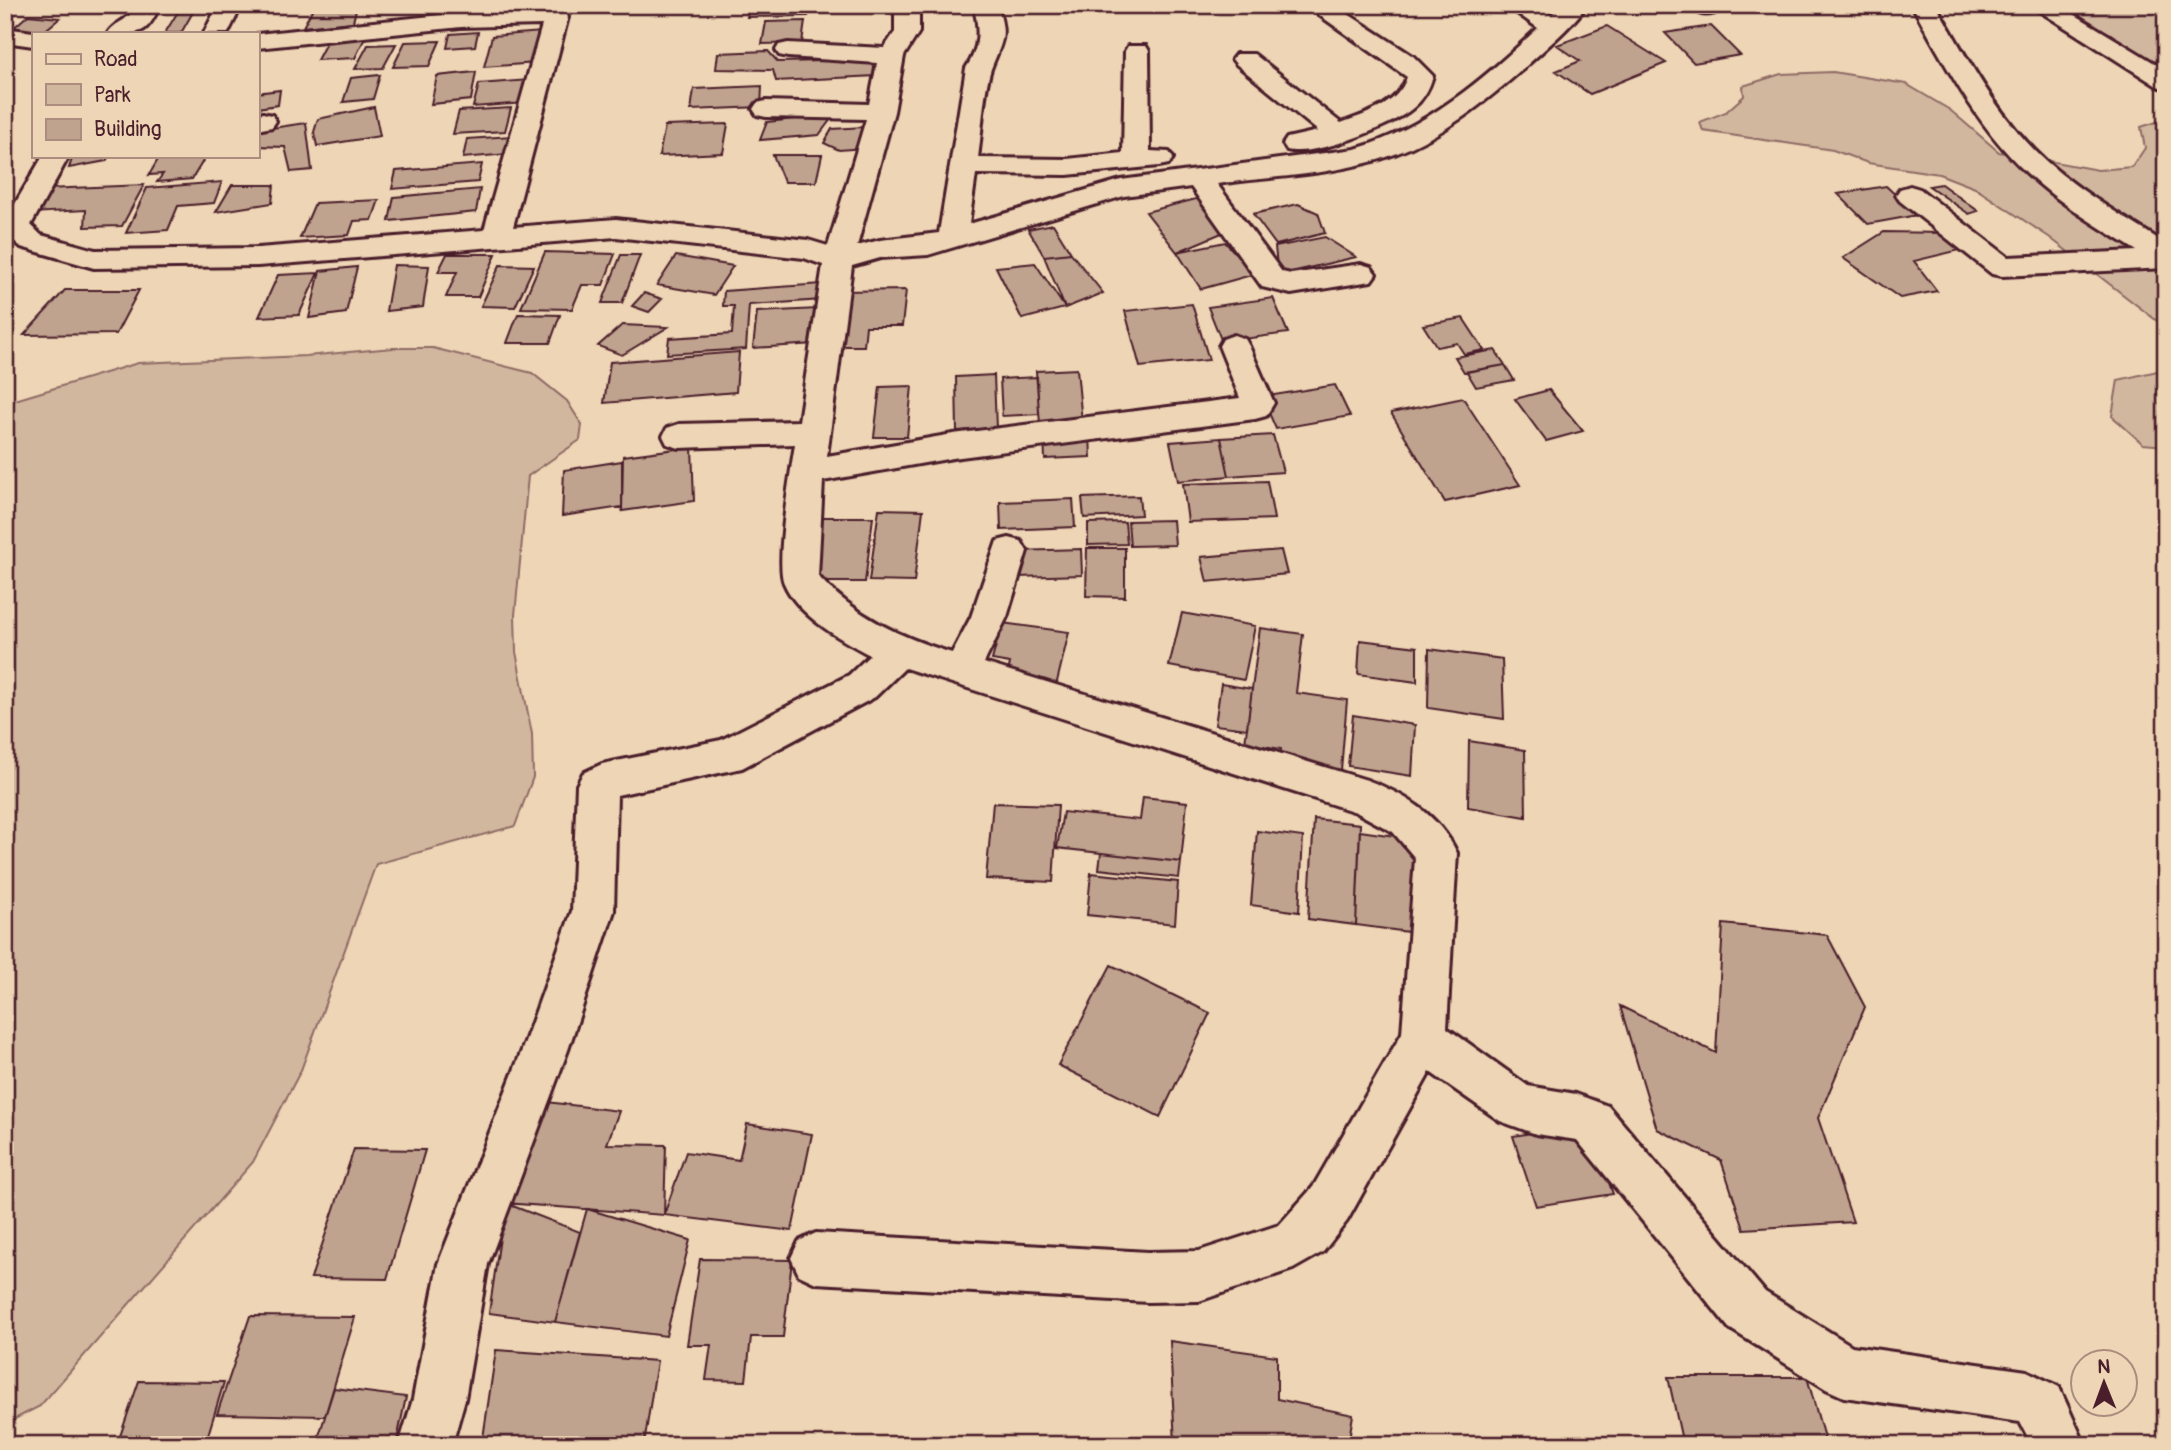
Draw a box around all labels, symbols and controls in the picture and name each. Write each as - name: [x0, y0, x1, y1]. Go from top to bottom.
- legend: [32, 32, 259, 158]
- text: Road: [94, 46, 138, 73]
- text: Park: [94, 82, 131, 109]
- text: Building: [94, 116, 161, 143]
- north arrow: [2070, 1348, 2140, 1418]
- text: N: [2097, 1355, 2110, 1379]

